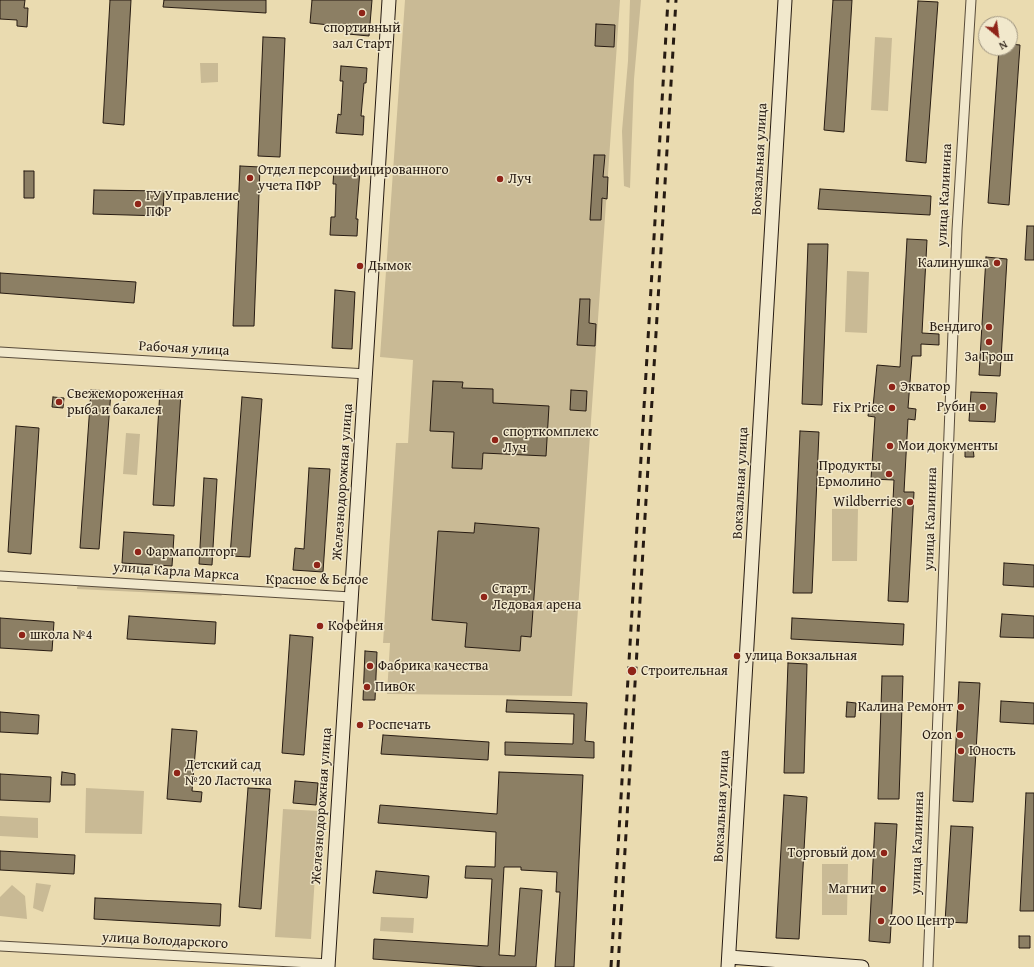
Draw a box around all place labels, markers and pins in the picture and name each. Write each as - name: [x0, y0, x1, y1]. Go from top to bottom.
- marker: спортивный зал Старт: [357, 8, 367, 18]
- place label: спортивный зал Старт: [324, 20, 400, 52]
- place label: Отдел персонифицированного учета ПФР: [258, 162, 449, 194]
- place label: Луч: [508, 171, 532, 187]
- marker: Отдел персонифицированного учета ПФР: [245, 173, 255, 183]
- marker: Луч: [495, 174, 505, 184]
- place label: ГУ Управление ПФР: [146, 188, 239, 220]
- marker: ГУ Управление ПФР: [133, 199, 143, 209]
- place label: Калинушка: [918, 255, 989, 271]
- place label: Дымок: [368, 258, 411, 274]
- marker: Калинушка: [992, 258, 1002, 268]
- marker: Дымок: [355, 261, 365, 271]
- place label: Вендиго: [929, 319, 981, 335]
- marker: Вендиго: [984, 322, 994, 332]
- marker: За Грош: [984, 337, 994, 347]
- place label: За Грош: [964, 349, 1014, 365]
- place label: Экватор: [900, 379, 950, 395]
- marker: Экватор: [887, 382, 897, 392]
- place label: Свежемороженная рыба и бакалея: [67, 386, 183, 418]
- marker: Свежемороженная рыба и бакалея: [54, 397, 64, 407]
- place label: Рубин: [937, 399, 975, 415]
- place label: Fix Price: [833, 400, 884, 416]
- marker: Рубин: [978, 402, 988, 412]
- marker: Fix Price: [887, 403, 897, 413]
- place label: спорткомплекс Луч: [503, 424, 599, 456]
- marker: спорткомплекс Луч: [490, 435, 500, 445]
- place label: Мои документы: [898, 438, 998, 454]
- marker: Мои документы: [885, 441, 895, 451]
- place label: Продукты Ермолино: [818, 458, 881, 490]
- marker: Продукты Ермолино: [884, 469, 894, 479]
- place label: Wildberries: [833, 494, 902, 510]
- marker: Wildberries: [905, 497, 915, 507]
- place label: Фармаполторг: [146, 544, 236, 560]
- marker: Фармаполторг: [133, 547, 143, 557]
- marker: Красное & Белое: [312, 560, 322, 570]
- place label: Красное & Белое: [266, 572, 368, 588]
- place label: Старт. Ледовая арена: [492, 581, 581, 614]
- marker: Старт. Ледовая арена: [479, 592, 489, 602]
- place label: Кофейня: [328, 618, 383, 634]
- marker: Кофейня: [315, 621, 325, 631]
- place label: школа №4: [30, 627, 92, 643]
- marker: школа №4: [17, 630, 27, 640]
- place label: улица Вокзальная: [745, 648, 857, 664]
- marker: улица Вокзальная: [732, 651, 742, 661]
- place label: Фабрика качества: [378, 658, 488, 674]
- marker: Фабрика качества: [365, 661, 375, 671]
- place label: Строительная: [641, 663, 728, 679]
- marker: Строительная: [626, 665, 638, 677]
- place label: ПивОк: [375, 679, 415, 695]
- marker: ПивОк: [362, 682, 372, 692]
- place label: Калина Ремонт: [858, 699, 953, 715]
- marker: Калина Ремонт: [956, 702, 966, 712]
- place label: Роспечать: [368, 717, 431, 733]
- marker: Роспечать: [355, 720, 365, 730]
- place label: Ozon: [922, 727, 952, 743]
- marker: Ozon: [955, 730, 965, 740]
- place label: Юность: [969, 743, 1016, 759]
- marker: Юность: [956, 746, 966, 756]
- place label: Детский сад №20 Ласточка: [185, 757, 272, 790]
- marker: Детский сад №20 Ласточка: [172, 768, 182, 778]
- place label: Торговый дом: [788, 845, 876, 861]
- marker: Торговый дом: [879, 848, 889, 858]
- place label: Магнит: [828, 881, 875, 897]
- marker: Магнит: [878, 884, 888, 894]
- place label: ZOO Центр: [889, 913, 955, 929]
- marker: ZOO Центр: [876, 916, 886, 926]

